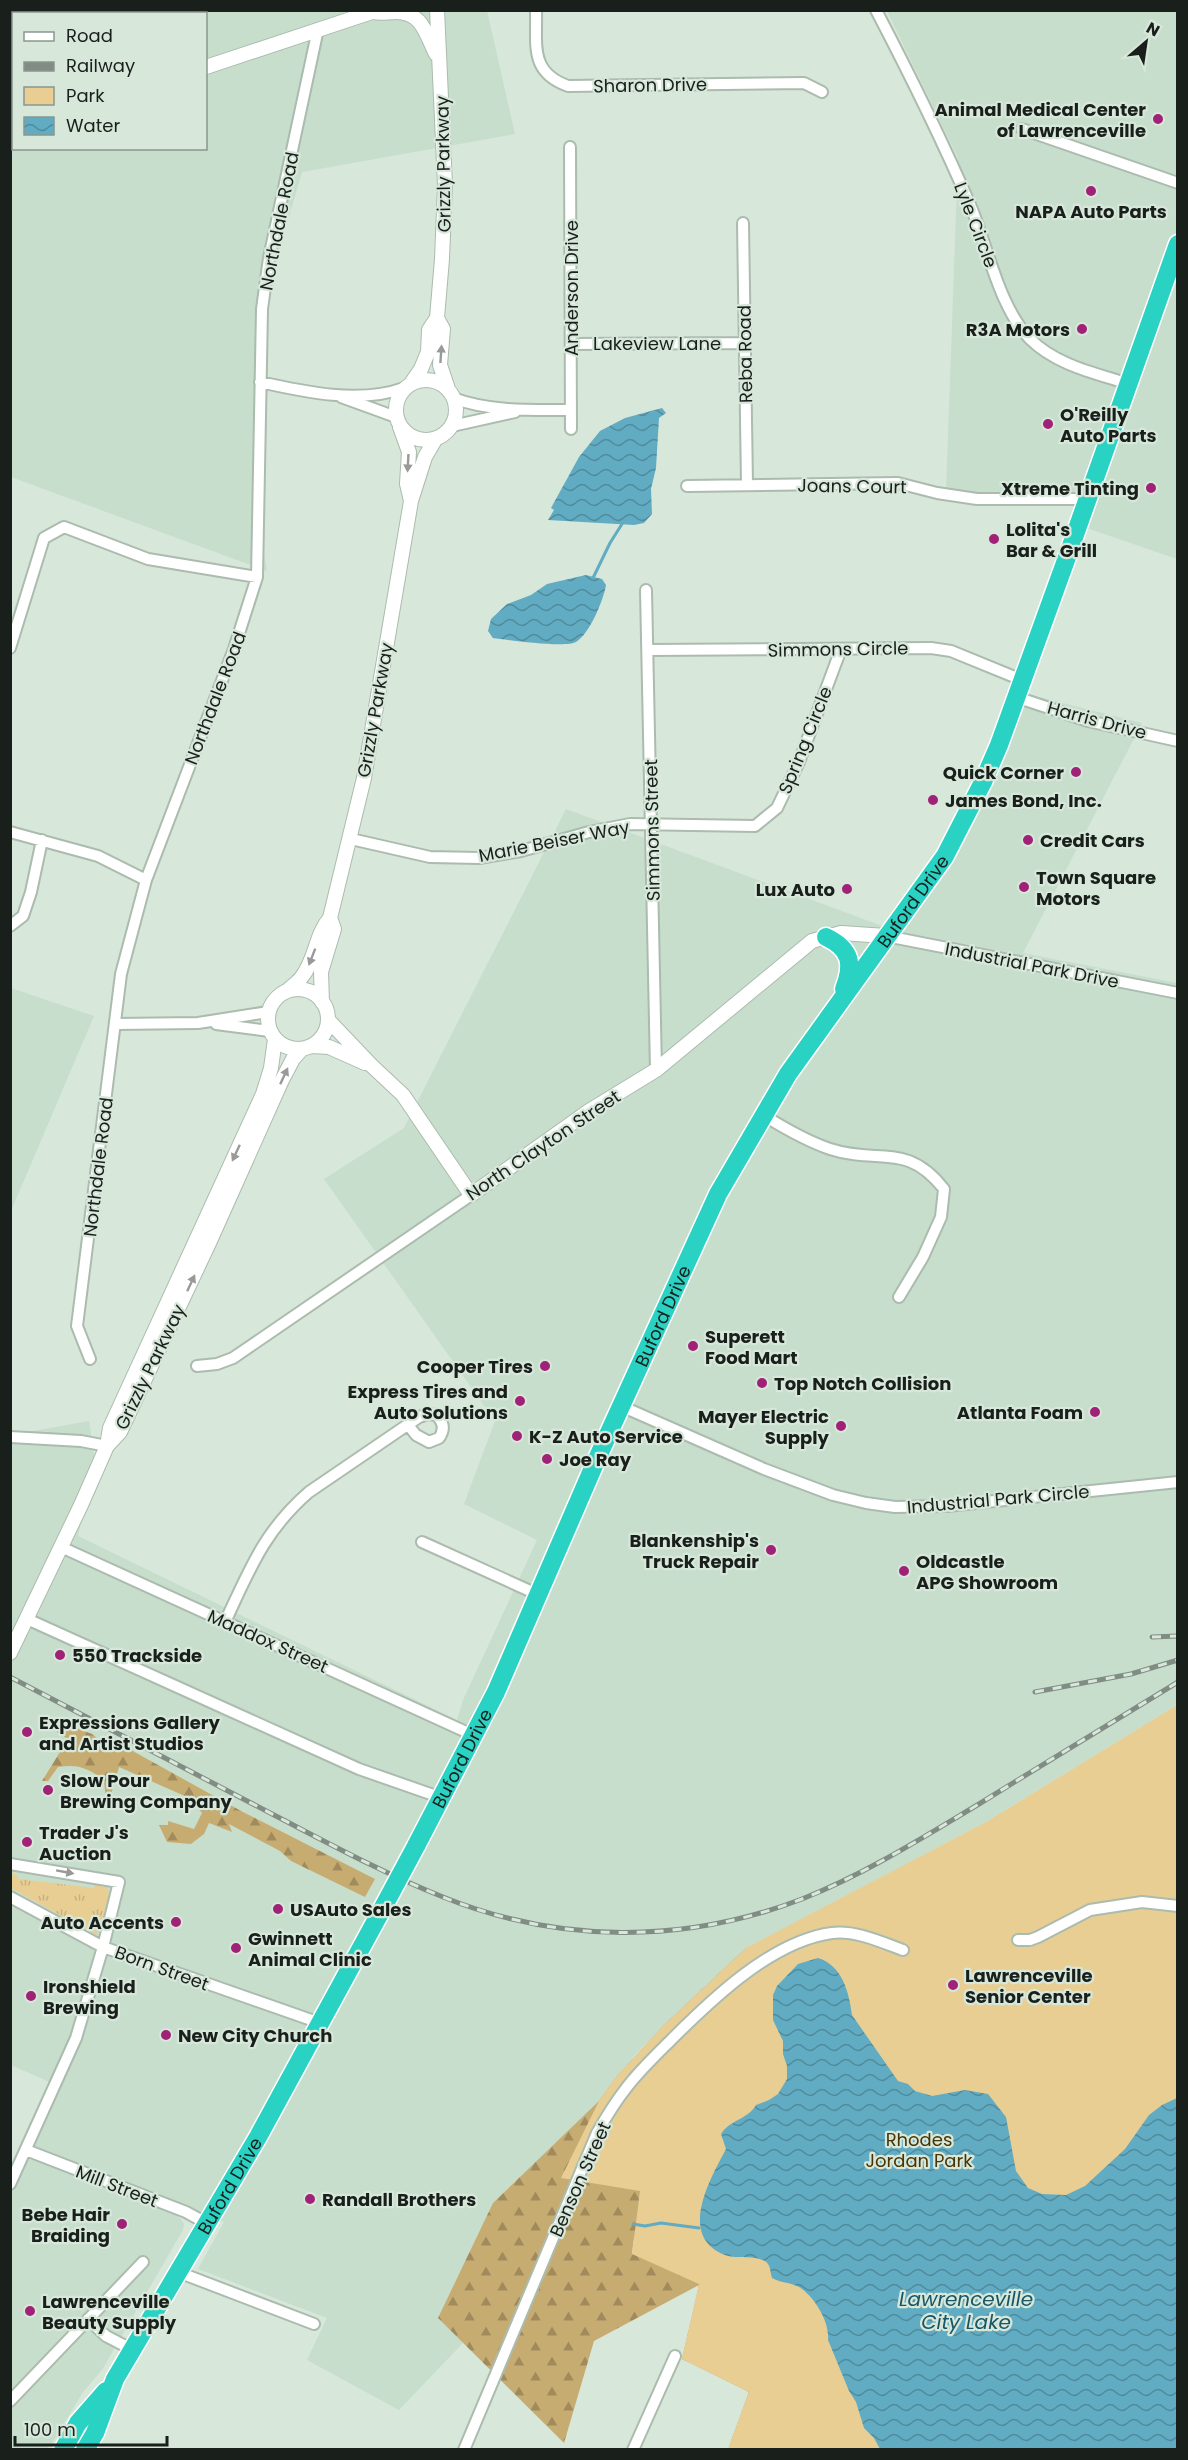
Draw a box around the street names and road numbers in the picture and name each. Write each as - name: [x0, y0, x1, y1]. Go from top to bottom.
- street label: Sharon Drive: [593, 72, 707, 98]
- street label: Grizzly Parkway: [429, 96, 457, 232]
- street label: Northdale Road: [253, 150, 305, 292]
- street label: Lyle Circle: [948, 179, 1004, 271]
- street label: Anderson Drive: [559, 220, 584, 356]
- street label: Reba Road: [732, 305, 758, 403]
- street label: Lakeview Lane: [593, 331, 721, 356]
- street label: Joans Court: [797, 473, 907, 499]
- street label: Northdale Road: [178, 628, 252, 768]
- street label: Simmons Circle: [767, 635, 909, 663]
- street label: Grizzly Parkway: [351, 641, 399, 779]
- street label: Spring Circle: [772, 683, 838, 797]
- street label: Harris Drive: [1045, 695, 1149, 745]
- street label: Simmons Street: [638, 759, 666, 901]
- street label: Marie Beiser Way: [476, 814, 632, 868]
- street label: Buford Drive: [871, 849, 955, 952]
- street label: Industrial Park Drive: [943, 936, 1121, 994]
- street label: North Clayton Street: [461, 1084, 625, 1206]
- street label: Northdale Road: [77, 1096, 119, 1238]
- street label: Buford Drive: [628, 1261, 696, 1370]
- street label: Grizzly Parkway: [109, 1300, 191, 1434]
- street label: Industrial Park Circle: [906, 1479, 1090, 1519]
- street label: Maddox Street: [204, 1603, 332, 1679]
- street label: Buford Drive: [425, 1704, 498, 1812]
- street label: Born Street: [112, 1939, 212, 1997]
- street label: Benson Street: [543, 2117, 617, 2241]
- street label: Buford Drive: [191, 2132, 268, 2239]
- street label: Mill Street: [72, 2159, 162, 2213]

